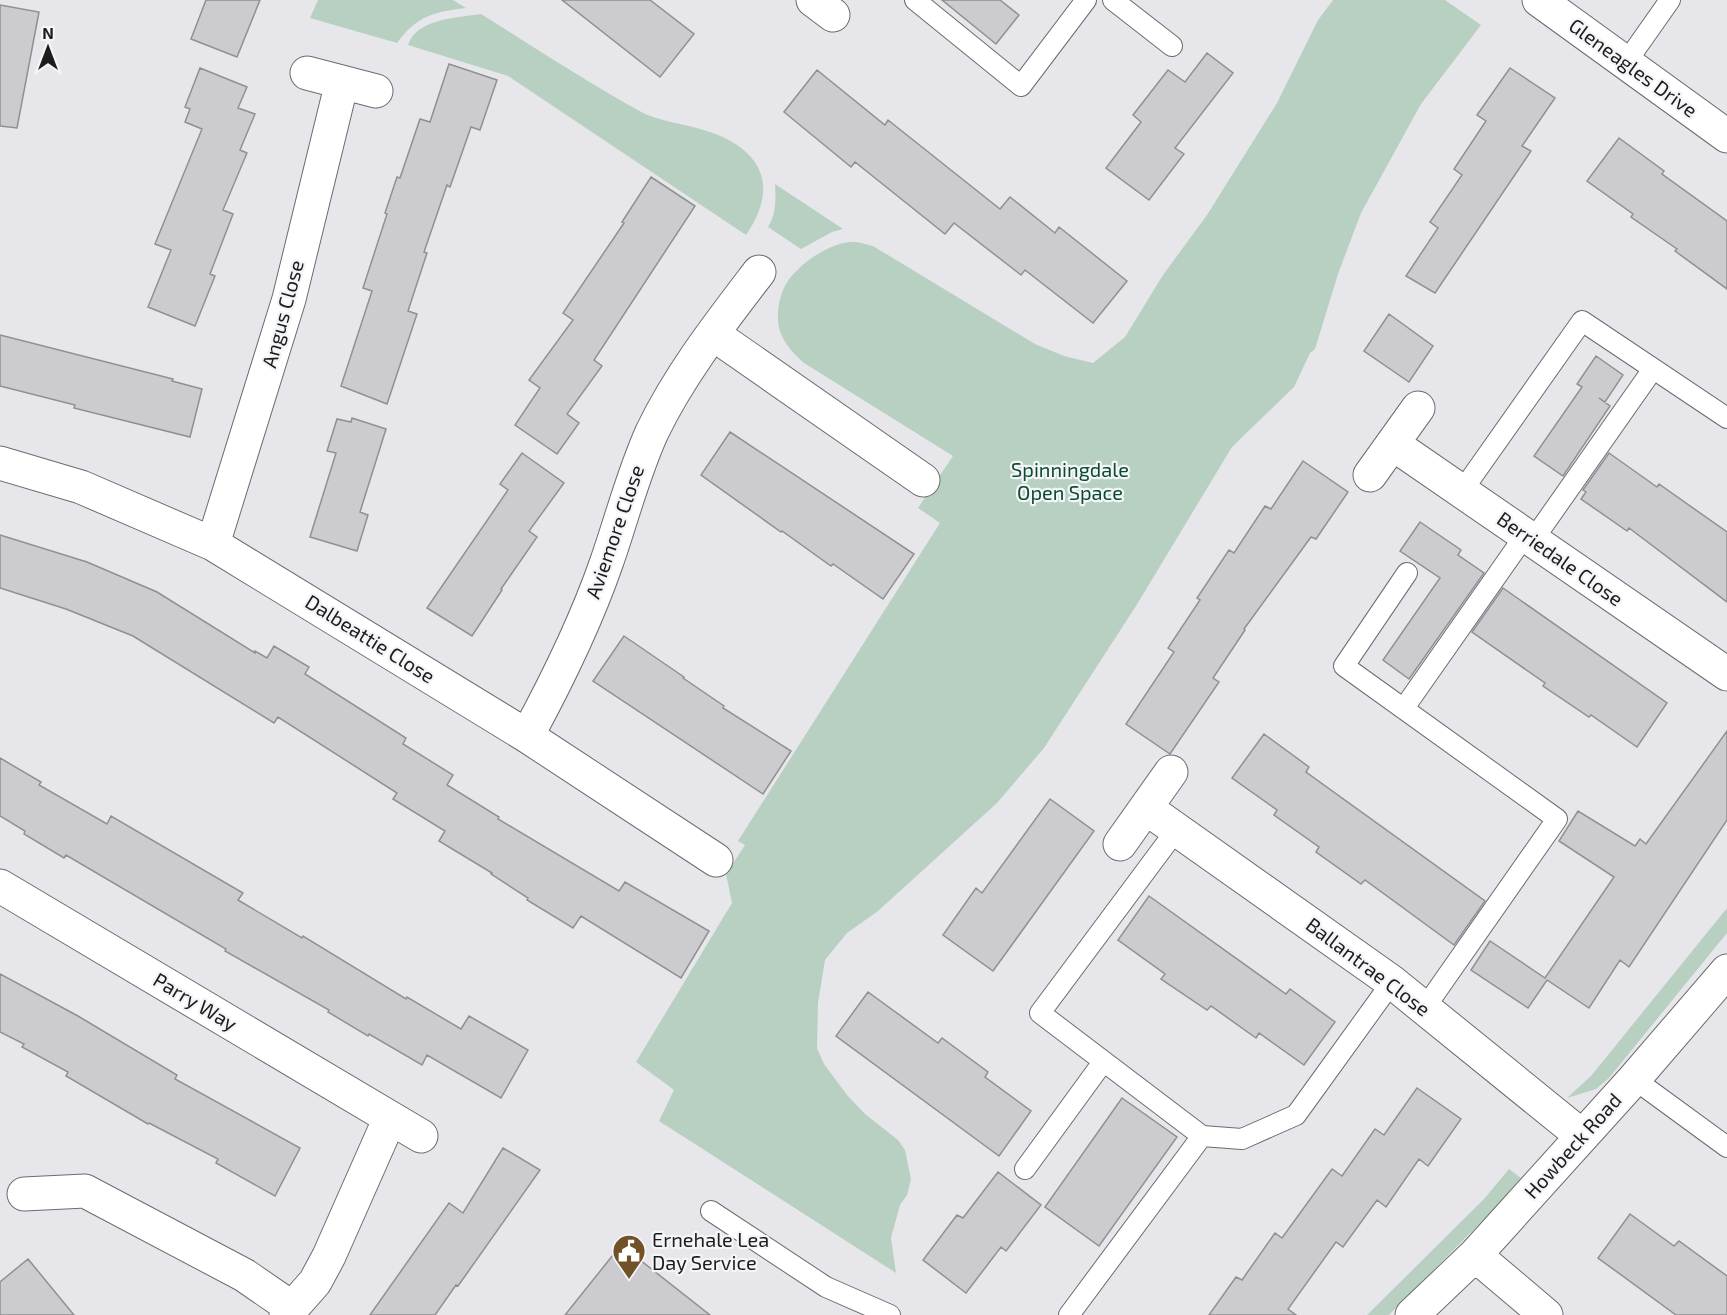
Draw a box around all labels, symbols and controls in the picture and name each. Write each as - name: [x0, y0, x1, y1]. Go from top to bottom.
- street label: Gleneagles Drive: [1565, 13, 1702, 122]
- north arrow: [18, 18, 78, 78]
- text: N: [42, 23, 54, 42]
- street label: Angus Close: [256, 257, 308, 370]
- park label: Spinningdale Open Space: [1011, 457, 1129, 504]
- street label: Aviemore Close: [580, 462, 648, 602]
- street label: Berriedale Close: [1493, 506, 1628, 610]
- street label: Dalbeattie Close: [301, 589, 440, 688]
- street label: Ballantrae Close: [1302, 912, 1435, 1021]
- street label: Parry Way: [149, 967, 242, 1036]
- street label: Howbeck Road: [1519, 1088, 1626, 1203]
- place label: Ernehale Lea Day Service: [652, 1227, 769, 1274]
- public building icon: Ernehale Lea Day Service: [611, 1233, 647, 1280]

